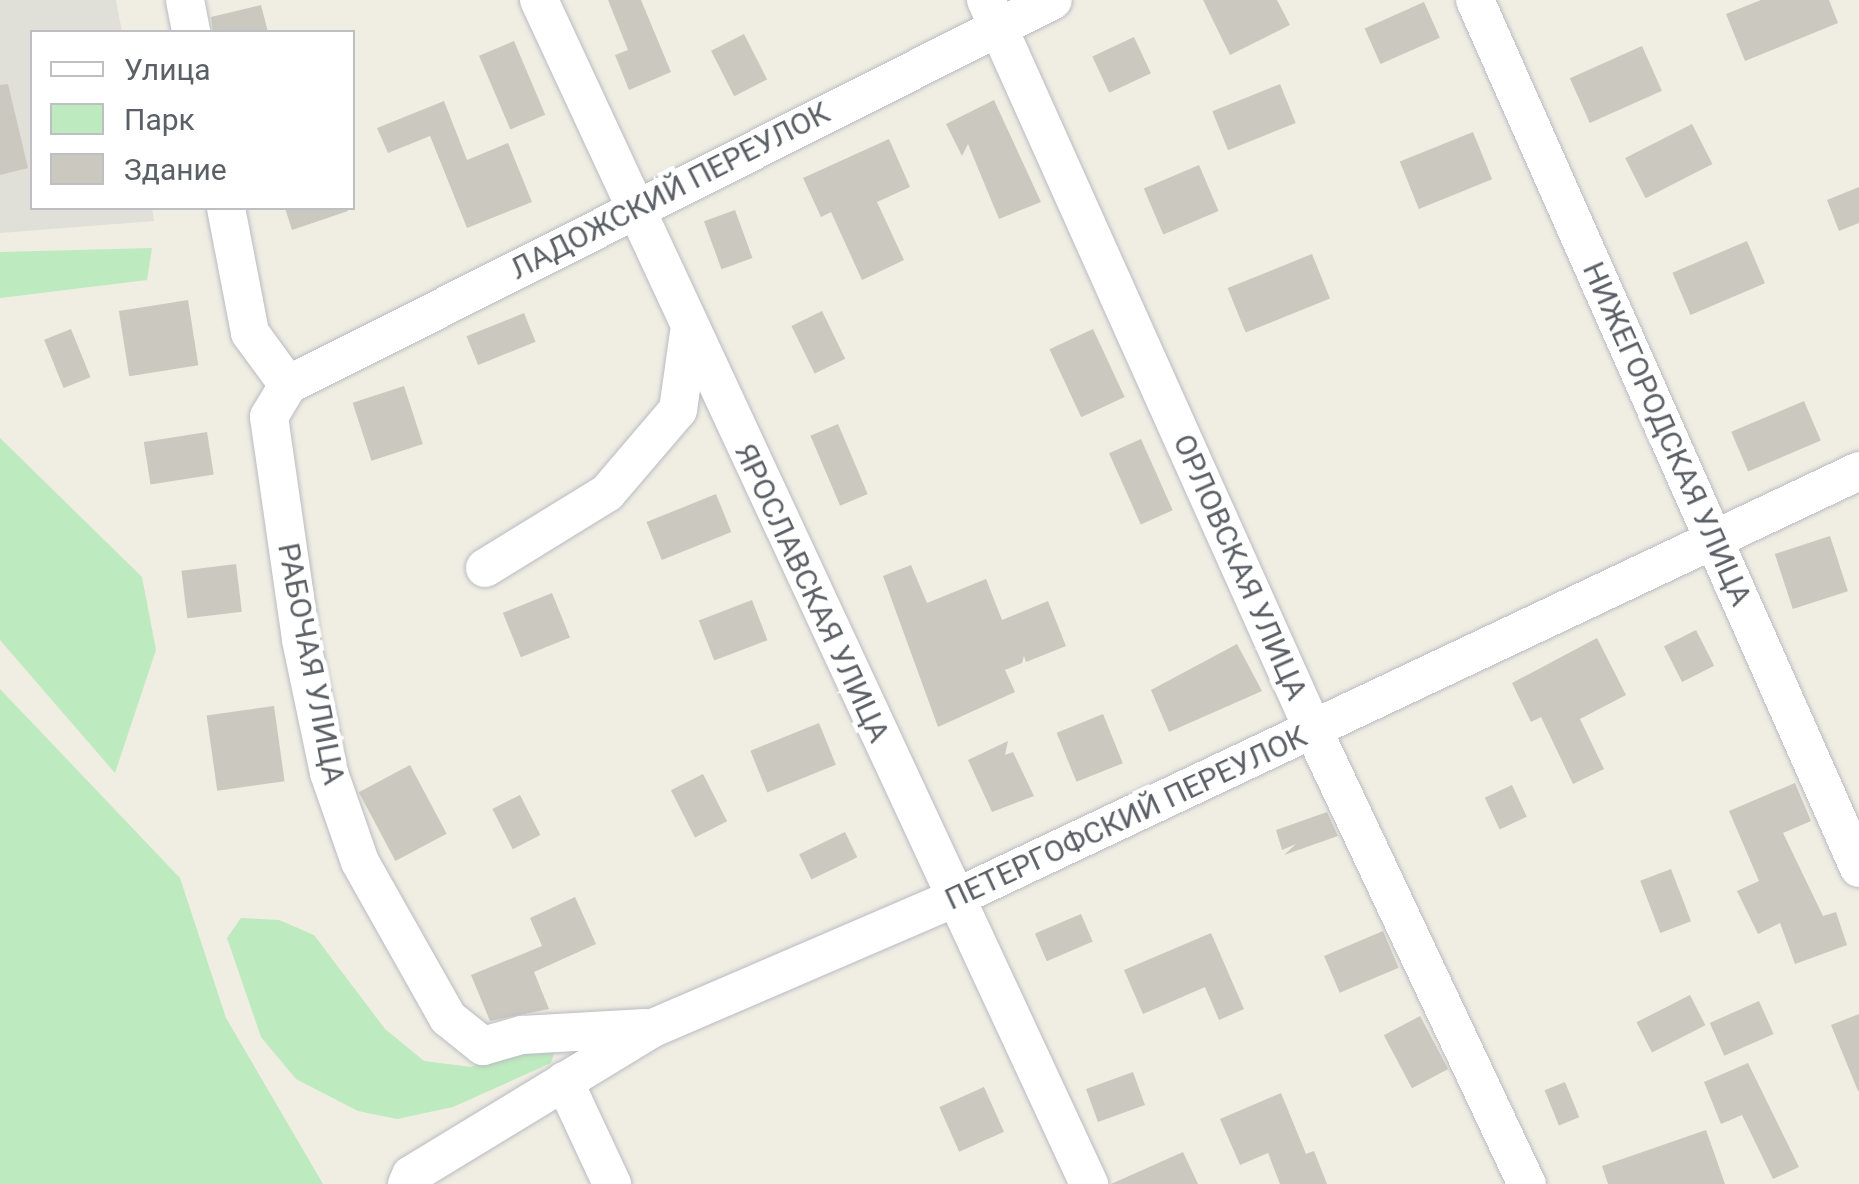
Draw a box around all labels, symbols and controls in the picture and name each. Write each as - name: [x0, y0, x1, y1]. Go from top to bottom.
- legend: [30, 30, 355, 210]
- text: Улица: [124, 52, 211, 87]
- street label: ЛАДОЖСКИЙ ПЕРЕУЛОК: [504, 95, 836, 287]
- text: Парк: [124, 102, 195, 137]
- text: Здание: [124, 152, 227, 187]
- street label: НИЖЕГОРОДСКАЯ УЛИЦА: [1575, 257, 1759, 611]
- street label: ОРЛОВСКАЯ УЛИЦА: [1165, 429, 1315, 705]
- street label: ЯРОСЛАВСКАЯ УЛИЦА: [727, 438, 897, 748]
- street label: РАБОЧАЯ УЛИЦА: [270, 540, 352, 788]
- street label: ПЕТЕРГОФСКИЙ ПЕРЕУЛОК: [939, 718, 1313, 918]

